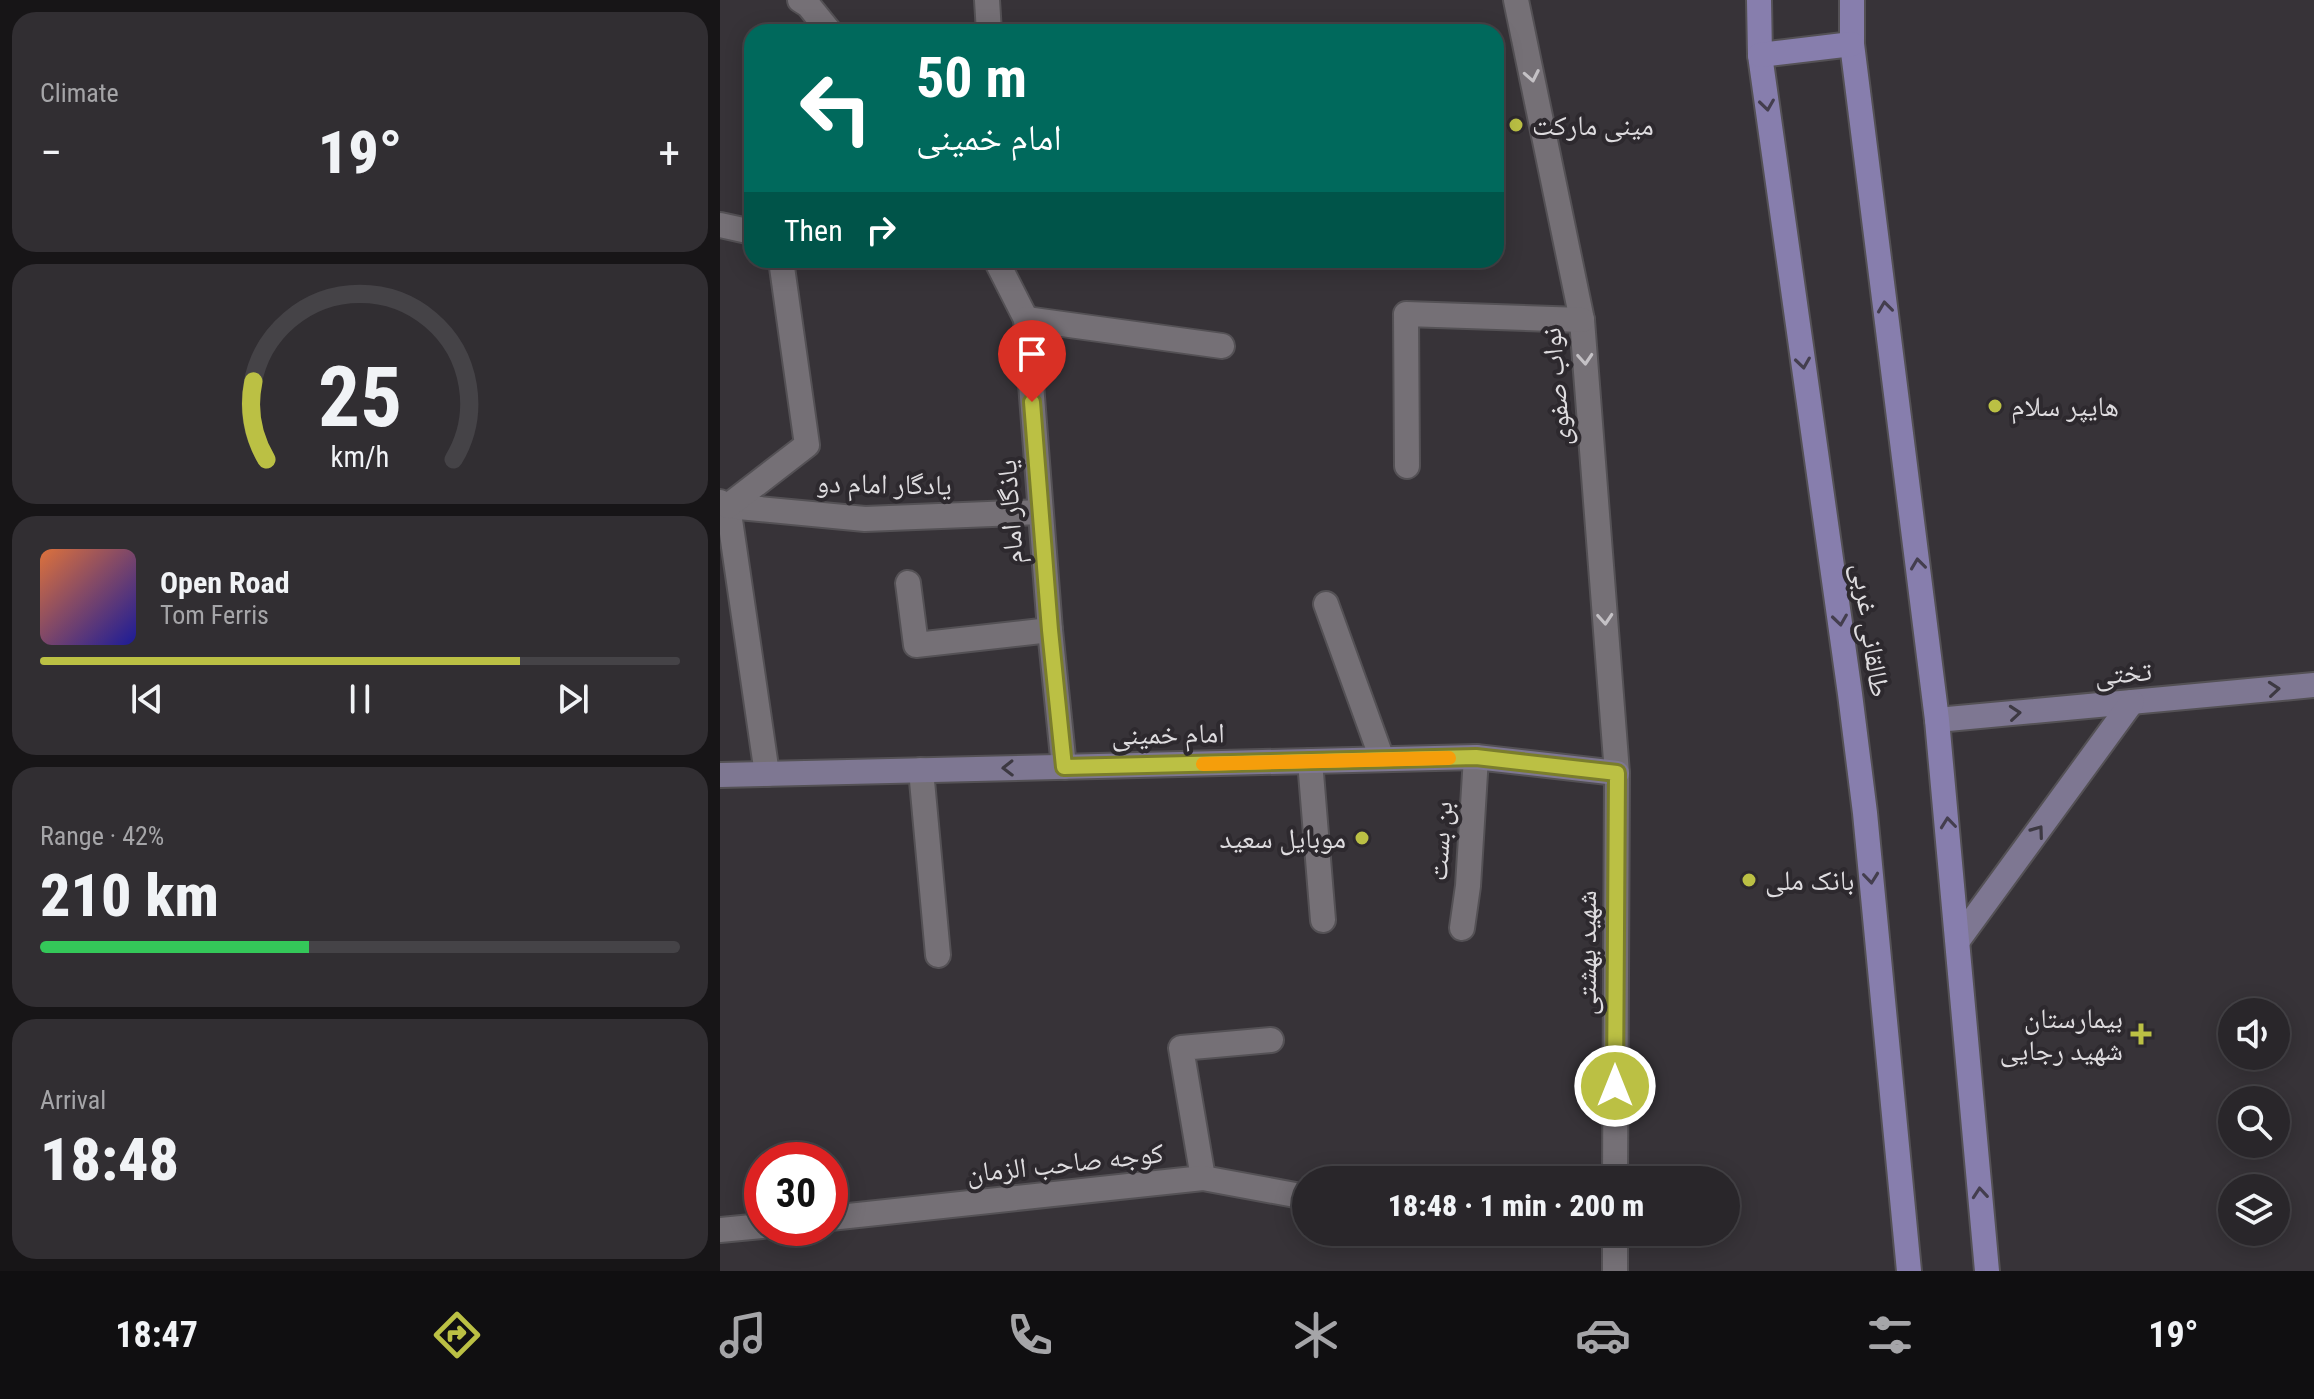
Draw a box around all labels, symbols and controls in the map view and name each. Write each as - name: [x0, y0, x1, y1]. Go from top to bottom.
- text: 50 m: [916, 45, 1027, 111]
- icon: left: [784, 56, 888, 160]
- one-way arrow: [1523, 69, 1540, 83]
- text: Climate: [40, 78, 119, 108]
- one-way arrow: [1758, 99, 1775, 112]
- place label: مینی مارکت: [1532, 109, 1654, 143]
- marker: مینی مارکت: [1507, 116, 1525, 134]
- text: 19°: [318, 117, 402, 188]
- text: امام خمینی: [916, 117, 1062, 159]
- text: −: [40, 127, 62, 179]
- text: +: [658, 127, 680, 179]
- icon: right: [859, 208, 903, 252]
- text: Then: [784, 213, 843, 248]
- one-way arrow: [1877, 300, 1894, 313]
- pin: [998, 320, 1066, 402]
- street label: نواب صفوی: [1534, 326, 1578, 448]
- icon: arrive: [1010, 332, 1054, 376]
- text: 25: [318, 348, 402, 445]
- one-way arrow: [1576, 353, 1593, 366]
- one-way arrow: [1794, 356, 1811, 370]
- place label: هایپر سلام: [2011, 390, 2119, 425]
- marker: هایپر سلام: [1986, 397, 2004, 415]
- text: km/h: [331, 440, 389, 474]
- street label: یاذگار امام: [990, 459, 1032, 565]
- street label: یادگار امام دو: [816, 466, 952, 504]
- one-way arrow: [1909, 558, 1926, 571]
- street label: طالقانی غربی: [1844, 561, 1897, 699]
- text: Open Road: [160, 565, 290, 600]
- text: Tom Ferris: [160, 600, 269, 630]
- one-way arrow: [1596, 612, 1613, 625]
- one-way arrow: [1831, 613, 1848, 627]
- street label: تختی: [2093, 654, 2153, 693]
- icon: previous: [125, 677, 169, 721]
- icon: pause: [338, 677, 382, 721]
- icon: next: [551, 677, 595, 721]
- one-way arrow: [2268, 681, 2281, 698]
- one-way arrow: [2009, 705, 2022, 722]
- street label: امام خمینی: [1111, 717, 1225, 753]
- one-way arrow: [1001, 760, 1014, 777]
- street label: بن بست: [1421, 800, 1460, 882]
- one-way arrow: [1939, 816, 1956, 829]
- text: Range · 42%: [40, 821, 164, 851]
- place label: موبایل سعید: [1219, 822, 1346, 856]
- one-way arrow: [2028, 825, 2043, 840]
- marker: موبایل سعید: [1353, 829, 1371, 847]
- text: 210 km: [40, 860, 219, 931]
- place label: بانک ملی: [1765, 864, 1855, 898]
- marker: بانک ملی: [1740, 871, 1758, 889]
- one-way arrow: [1862, 872, 1879, 885]
- street label: شهید بهشتی: [1570, 890, 1604, 1016]
- map controls: [2218, 998, 2290, 1246]
- button: sound: [2218, 998, 2290, 1070]
- place label: بیمارستان شهید رجایی: [2000, 1002, 2123, 1068]
- marker: بیمارستان شهید رجایی: [2130, 1023, 2152, 1045]
- position arrow: [1573, 1044, 1657, 1128]
- text: Arrival: [40, 1085, 106, 1115]
- button: search: [2218, 1086, 2290, 1158]
- text: 18:48: [40, 1124, 179, 1195]
- street label: کوجه صاحب الزمان: [965, 1136, 1166, 1190]
- speed limit sign: 30: [744, 1142, 848, 1246]
- button: layers: [2218, 1174, 2290, 1246]
- one-way arrow: [1972, 1186, 1989, 1199]
- text: 18:48 · 1 min · 200 m: [1388, 1188, 1644, 1223]
- icon: directions: [429, 1307, 485, 1363]
- icon: music: [715, 1307, 771, 1363]
- icon: phone: [1002, 1307, 1058, 1363]
- icon: climate: [1288, 1307, 1344, 1363]
- icon: car: [1575, 1307, 1631, 1363]
- icon: filters: [1862, 1307, 1918, 1363]
- text: 18:47: [115, 1314, 198, 1356]
- text: 19°: [2148, 1314, 2199, 1356]

